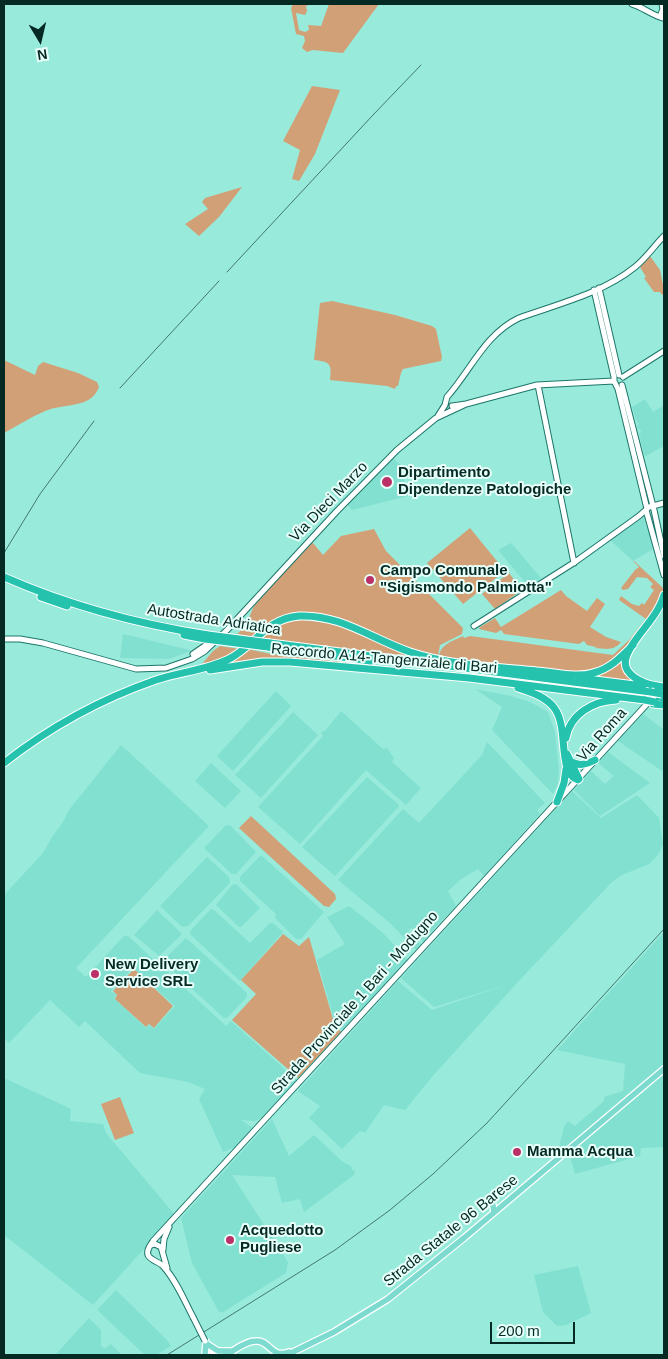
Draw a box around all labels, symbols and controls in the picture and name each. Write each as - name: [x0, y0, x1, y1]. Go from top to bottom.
- north arrow: [15, 15, 65, 65]
- text: N: [36, 46, 49, 64]
- street label: Via Dieci Marzo: [286, 458, 372, 546]
- place label: Dipartimento Dipendenze Patologiche: [398, 464, 571, 499]
- marker: Dipartimento Dipendenze Patologiche: [380, 475, 394, 489]
- place label: Campo Comunale "Sigismondo Palmiotta": [380, 562, 552, 597]
- marker: Campo Comunale "Sigismondo Palmiotta": [364, 574, 376, 586]
- street label: Autostrada Adriatica: [146, 601, 282, 639]
- street label: Raccordo A14-Tangenziale di Bari: [270, 640, 498, 678]
- street label: Via Roma: [573, 705, 631, 765]
- street label: Strada Provinciale 1 Bari - Modugno: [268, 907, 442, 1099]
- place label: New Delivery Service SRL: [105, 956, 198, 991]
- marker: New Delivery Service SRL: [89, 968, 101, 980]
- place label: Mamma Acqua: [527, 1143, 633, 1161]
- marker: Mamma Acqua: [511, 1146, 523, 1158]
- street label: Strada Statale 96 Barese: [380, 1171, 522, 1291]
- place label: Acquedotto Pugliese: [240, 1222, 323, 1257]
- marker: Acquedotto Pugliese: [224, 1234, 236, 1246]
- scale bar: [493, 1312, 578, 1344]
- text: 200 m: [498, 1322, 540, 1339]

